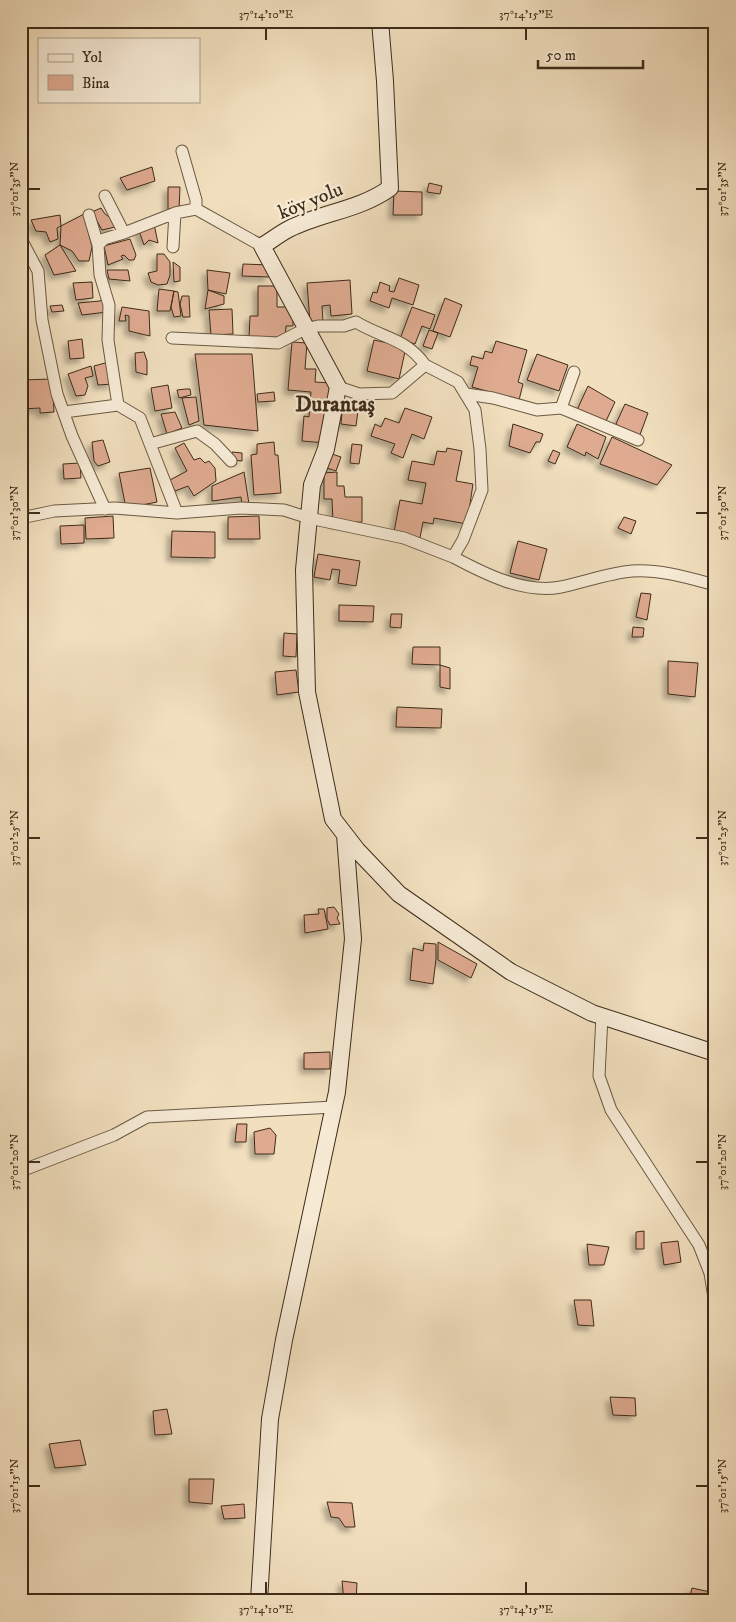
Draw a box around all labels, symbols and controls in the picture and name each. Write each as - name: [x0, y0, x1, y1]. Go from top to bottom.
- text: 37°14'10"E: [239, 7, 294, 22]
- text: 37°14'15"E: [499, 7, 553, 22]
- legend: [38, 38, 200, 102]
- scale bar: [538, 38, 644, 70]
- text: 50 m: [546, 46, 576, 65]
- text: Yol: [82, 48, 103, 67]
- text: Bina: [82, 74, 110, 93]
- text: 37°01'35"N: [7, 161, 22, 216]
- text: 37°01'35"N: [715, 161, 730, 216]
- street label: köy yolu: [274, 177, 347, 226]
- district label: Durantaş: [295, 391, 375, 418]
- text: 37°01'30"N: [7, 485, 22, 541]
- text: 37°01'30"N: [715, 485, 730, 541]
- text: 37°01'25"N: [7, 810, 22, 866]
- text: 37°01'25"N: [715, 810, 730, 866]
- text: 37°01'20"N: [7, 1134, 22, 1190]
- text: 37°01'20"N: [715, 1134, 730, 1190]
- text: 37°01'15"N: [7, 1459, 22, 1513]
- text: 37°01'15"N: [715, 1459, 730, 1513]
- text: 37°14'10"E: [239, 1602, 294, 1617]
- text: 37°14'15"E: [499, 1602, 553, 1617]

